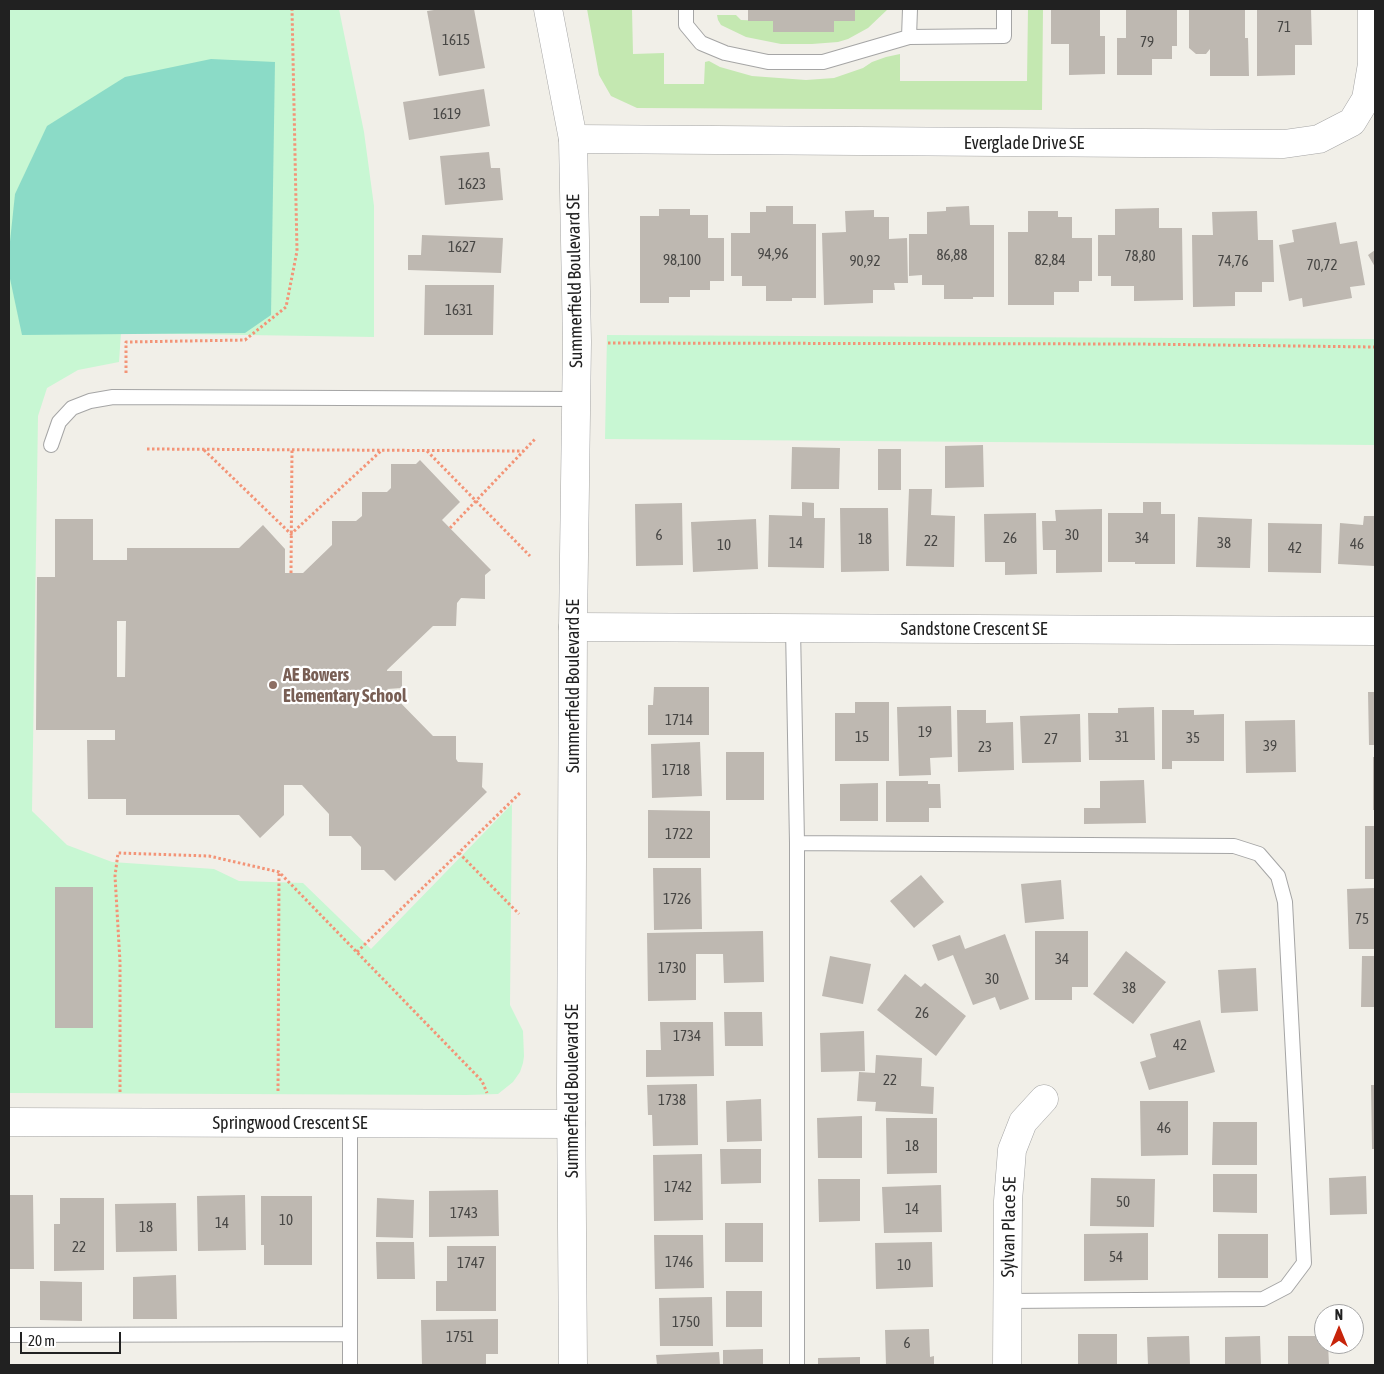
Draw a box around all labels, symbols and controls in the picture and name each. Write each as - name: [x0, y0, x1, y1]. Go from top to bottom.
- house number: 71: [1277, 18, 1291, 36]
- house number: 1615: [442, 31, 470, 49]
- house number: 79: [1140, 33, 1154, 51]
- house number: 1619: [433, 105, 461, 123]
- street label: Everglade Drive SE: [964, 132, 1084, 154]
- house number: 1623: [458, 175, 486, 193]
- street label: Summerfield Boulevard SE: [563, 194, 587, 368]
- house number: 1627: [448, 238, 476, 256]
- house number: 94,96: [758, 245, 788, 263]
- house number: 86,88: [937, 246, 967, 264]
- house number: 78,80: [1125, 247, 1155, 265]
- house number: 98,100: [663, 251, 701, 269]
- house number: 82,84: [1035, 251, 1065, 269]
- house number: 90,92: [850, 252, 880, 270]
- house number: 74,76: [1218, 252, 1248, 270]
- house number: 70,72: [1307, 256, 1337, 274]
- house number: 1631: [445, 301, 473, 319]
- house number: 6: [655, 526, 663, 544]
- house number: 30: [1065, 526, 1079, 544]
- house number: 26: [1003, 529, 1017, 547]
- house number: 34: [1135, 529, 1149, 547]
- house number: 18: [858, 530, 872, 548]
- house number: 22: [924, 532, 938, 550]
- house number: 14: [789, 534, 803, 552]
- house number: 38: [1217, 534, 1231, 552]
- house number: 46: [1350, 535, 1364, 553]
- house number: 10: [717, 536, 731, 554]
- house number: 42: [1288, 539, 1302, 557]
- street label: Summerfield Boulevard SE: [562, 599, 584, 773]
- street label: Sandstone Crescent SE: [901, 618, 1047, 640]
- place label: AE Bowers Elementary School: [283, 664, 407, 706]
- marker: AE Bowers Elementary School: [267, 679, 279, 691]
- house number: 1714: [665, 711, 693, 729]
- house number: 19: [918, 723, 932, 741]
- house number: 15: [855, 728, 869, 746]
- house number: 31: [1115, 728, 1129, 746]
- house number: 35: [1186, 729, 1200, 747]
- house number: 27: [1044, 730, 1058, 748]
- house number: 39: [1263, 737, 1277, 755]
- house number: 23: [978, 738, 992, 756]
- house number: 1718: [662, 761, 690, 779]
- house number: 1722: [665, 825, 693, 843]
- house number: 1726: [663, 890, 691, 908]
- house number: 75: [1355, 910, 1369, 928]
- house number: 34: [1055, 950, 1069, 968]
- house number: 1730: [658, 959, 686, 977]
- house number: 30: [985, 970, 999, 988]
- house number: 38: [1122, 979, 1136, 997]
- street label: Summerfield Boulevard SE: [561, 1004, 583, 1178]
- house number: 26: [915, 1004, 929, 1022]
- house number: 1734: [673, 1027, 701, 1045]
- house number: 42: [1173, 1036, 1187, 1054]
- house number: 22: [883, 1071, 897, 1089]
- house number: 1738: [658, 1091, 686, 1109]
- street label: Springwood Crescent SE: [213, 1112, 367, 1134]
- house number: 46: [1157, 1119, 1171, 1137]
- house number: 18: [905, 1137, 919, 1155]
- street label: Sylvan Place SE: [997, 1176, 1021, 1278]
- house number: 1742: [664, 1178, 692, 1196]
- house number: 50: [1116, 1193, 1130, 1211]
- house number: 14: [905, 1200, 919, 1218]
- house number: 1743: [450, 1204, 478, 1222]
- house number: 10: [279, 1211, 293, 1229]
- house number: 14: [215, 1214, 229, 1232]
- house number: 18: [139, 1218, 153, 1236]
- house number: 22: [72, 1238, 86, 1256]
- house number: 54: [1109, 1248, 1123, 1266]
- house number: 1746: [665, 1253, 693, 1271]
- house number: 1747: [457, 1254, 485, 1272]
- house number: 10: [897, 1256, 911, 1274]
- north arrow: [1314, 1304, 1364, 1354]
- text: N: [1335, 1307, 1343, 1323]
- house number: 1750: [672, 1313, 700, 1331]
- scale bar: [22, 1322, 124, 1354]
- house number: 1751: [446, 1328, 474, 1346]
- text: 20 m: [28, 1332, 55, 1349]
- house number: 6: [903, 1334, 911, 1352]

